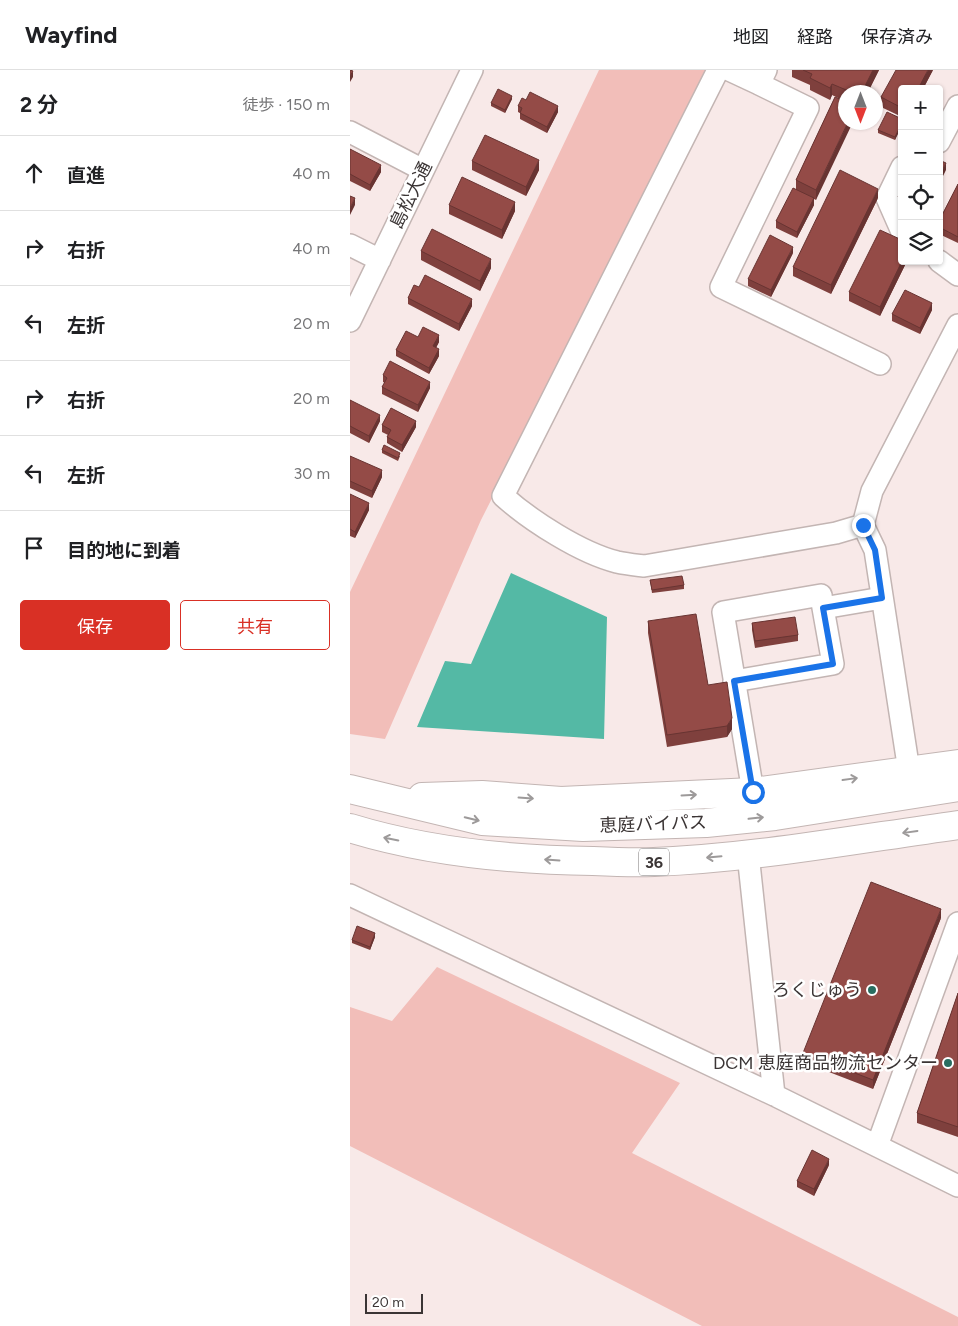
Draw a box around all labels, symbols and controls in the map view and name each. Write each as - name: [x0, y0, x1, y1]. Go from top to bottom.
- text: Wayfind: [25, 20, 118, 49]
- text: 地図: [733, 26, 769, 48]
- text: 経路: [797, 26, 833, 48]
- text: 保存済み: [861, 26, 933, 48]
- north arrow: [838, 85, 883, 130]
- map controls: [898, 85, 943, 265]
- button: +: [898, 85, 943, 130]
- text: 2 分: [20, 92, 58, 117]
- text: 徒歩 · 150 m: [242, 95, 330, 114]
- button: −: [898, 130, 943, 175]
- street label: 島松大通: [385, 158, 437, 232]
- icon: ahead: [20, 159, 48, 187]
- text: 直進: [67, 164, 105, 187]
- text: 40 m: [292, 164, 330, 183]
- button: locate: [898, 175, 943, 220]
- button: layers: [898, 220, 943, 265]
- icon: right: [20, 234, 48, 262]
- text: 右折: [67, 239, 105, 262]
- text: 40 m: [292, 239, 330, 258]
- icon: left: [20, 309, 48, 337]
- text: 左折: [67, 314, 105, 337]
- text: 20 m: [293, 314, 330, 333]
- icon: right: [20, 384, 48, 412]
- text: 右折: [67, 389, 105, 412]
- text: 20 m: [293, 389, 330, 408]
- icon: left: [20, 459, 48, 487]
- text: 左折: [67, 464, 105, 487]
- text: 30 m: [293, 464, 330, 483]
- route end: [852, 514, 875, 537]
- icon: arrive: [20, 534, 48, 562]
- text: 目的地に到着: [67, 539, 181, 562]
- button: 保存: [20, 600, 170, 650]
- button: 共有: [180, 600, 330, 650]
- one-way arrow: [842, 774, 858, 784]
- route start: [742, 781, 765, 804]
- one-way arrow: [680, 790, 696, 799]
- one-way arrow: [518, 794, 534, 803]
- street label: 恵庭バイパス: [599, 811, 707, 837]
- one-way arrow: [747, 813, 763, 823]
- one-way arrow: [463, 814, 479, 824]
- one-way arrow: [902, 827, 918, 837]
- one-way arrow: [383, 834, 399, 844]
- road number: 36: [639, 849, 669, 876]
- one-way arrow: [706, 852, 722, 862]
- one-way arrow: [544, 855, 560, 864]
- place label: ろくじゅう: [772, 979, 862, 1001]
- marker: ろくじゅう: [866, 984, 878, 996]
- place label: DCM 恵庭商品物流センター: [713, 1052, 938, 1074]
- marker: DCM 恵庭商品物流センター: [942, 1057, 954, 1069]
- scale bar: [365, 1291, 422, 1314]
- text: 20 m: [372, 1294, 404, 1311]

